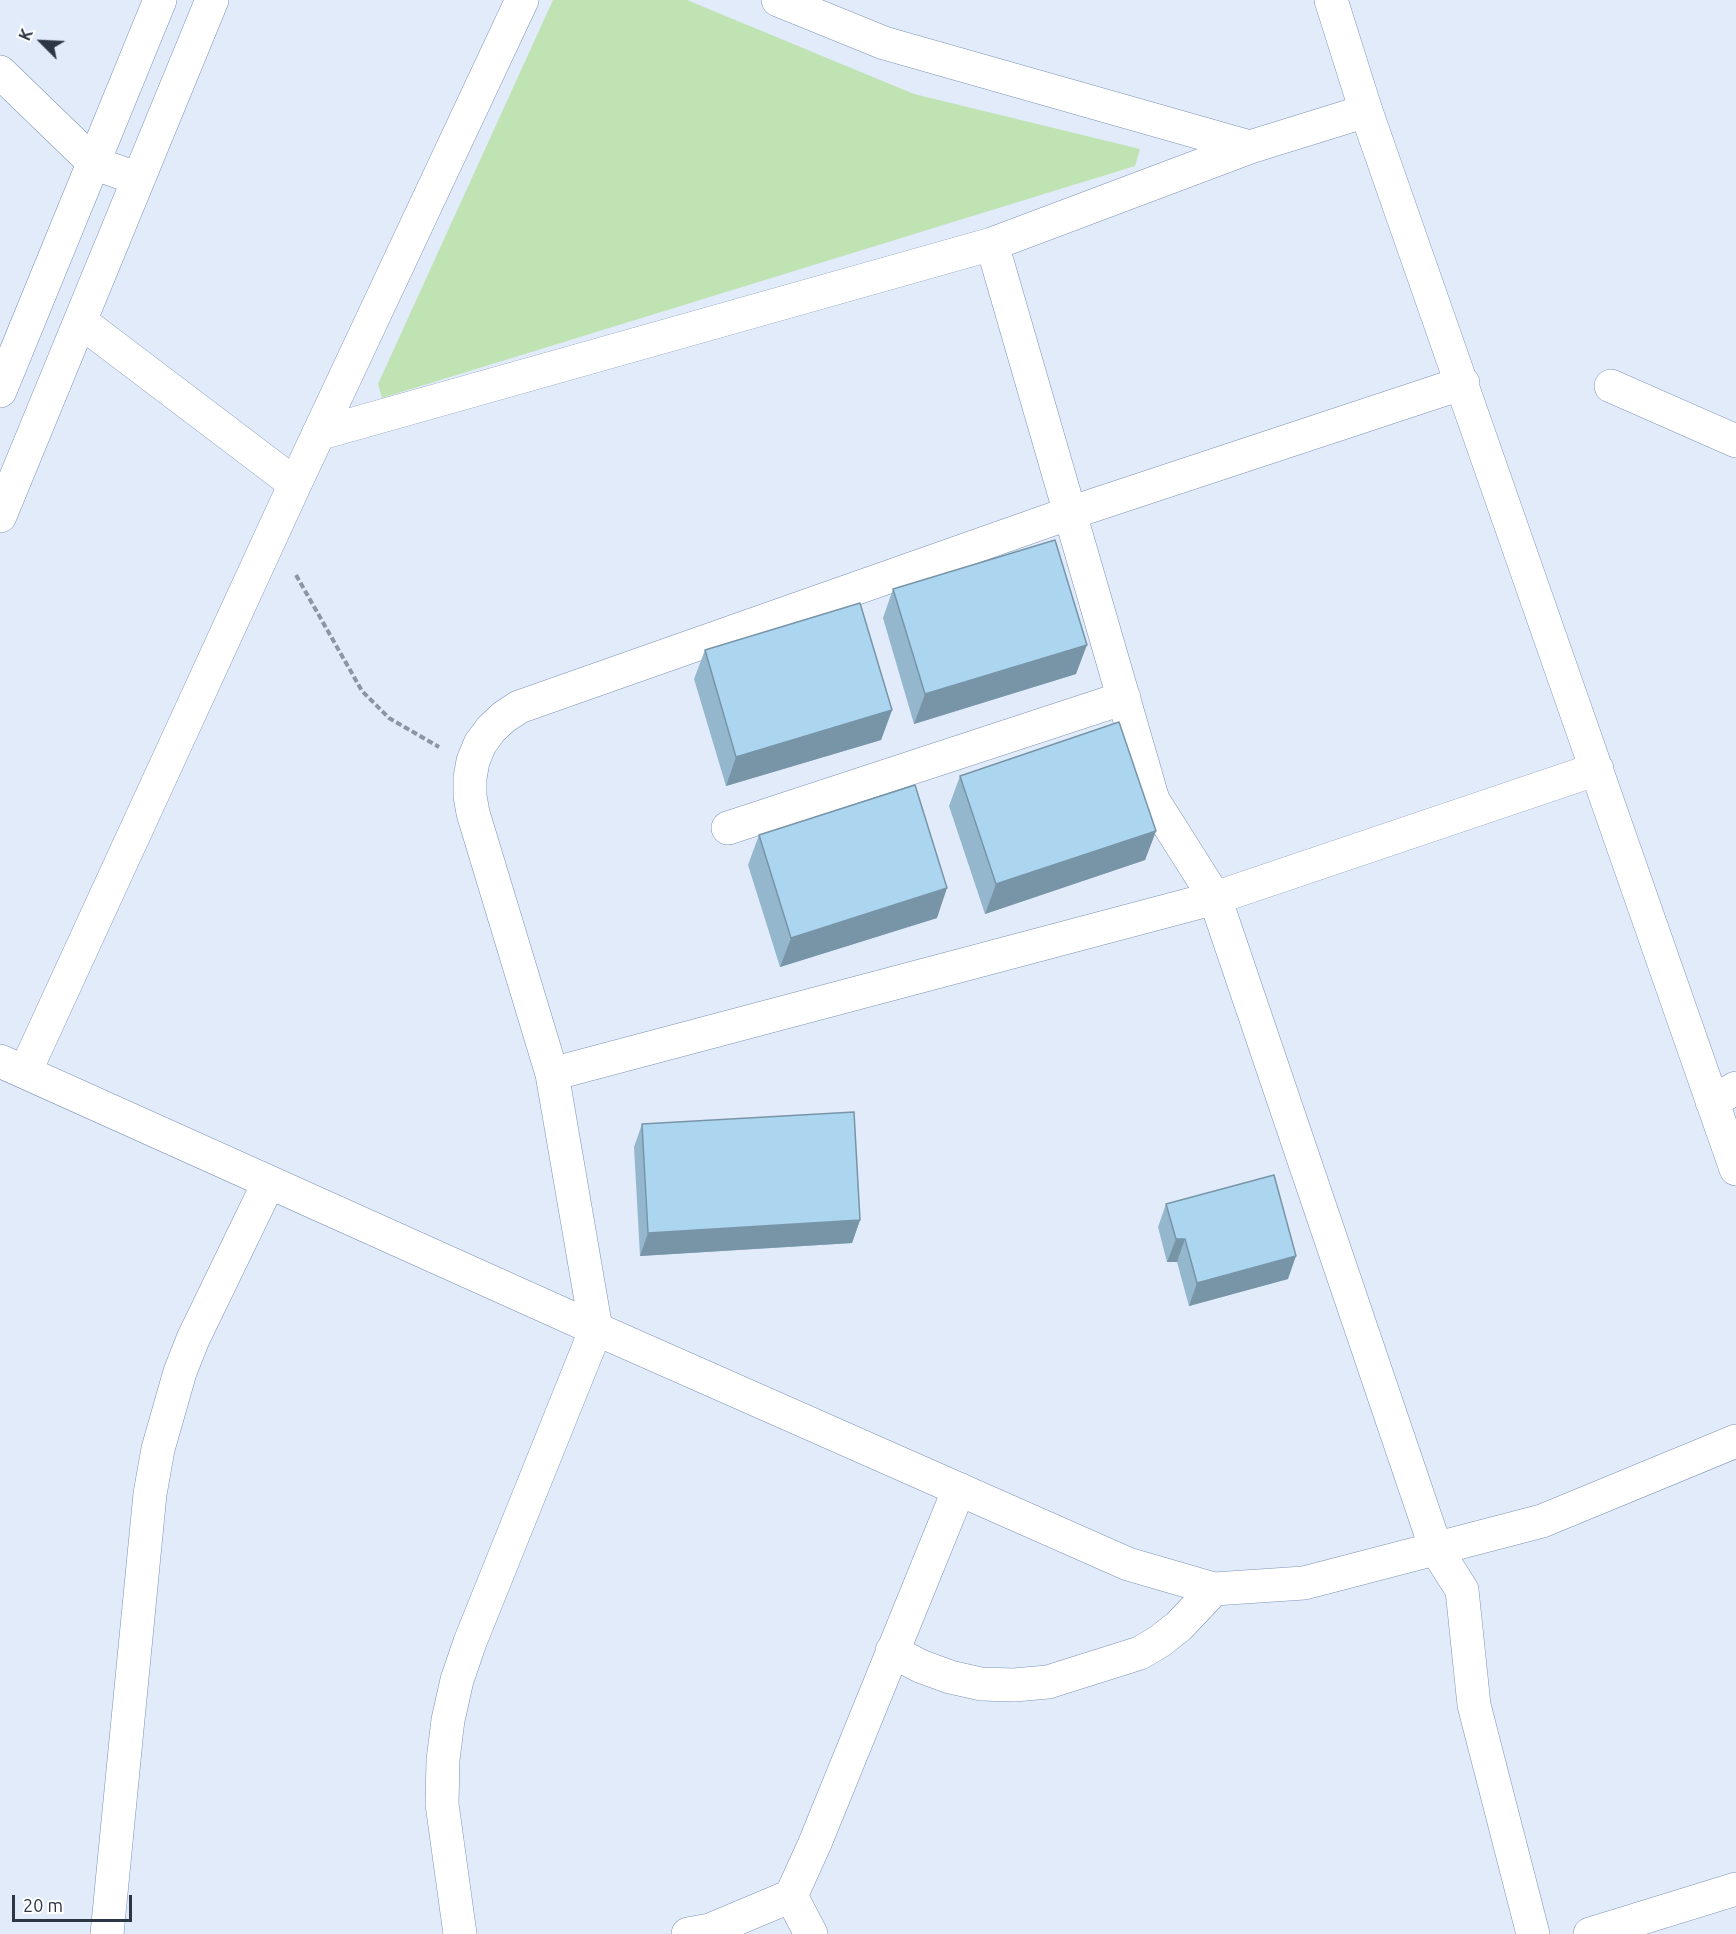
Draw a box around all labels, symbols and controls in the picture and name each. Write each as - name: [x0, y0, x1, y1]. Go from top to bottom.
- north arrow: [12, 12, 72, 72]
- text: K: [15, 26, 36, 43]
- scale bar: [15, 1883, 135, 1921]
- text: 20 m: [23, 1895, 63, 1915]

